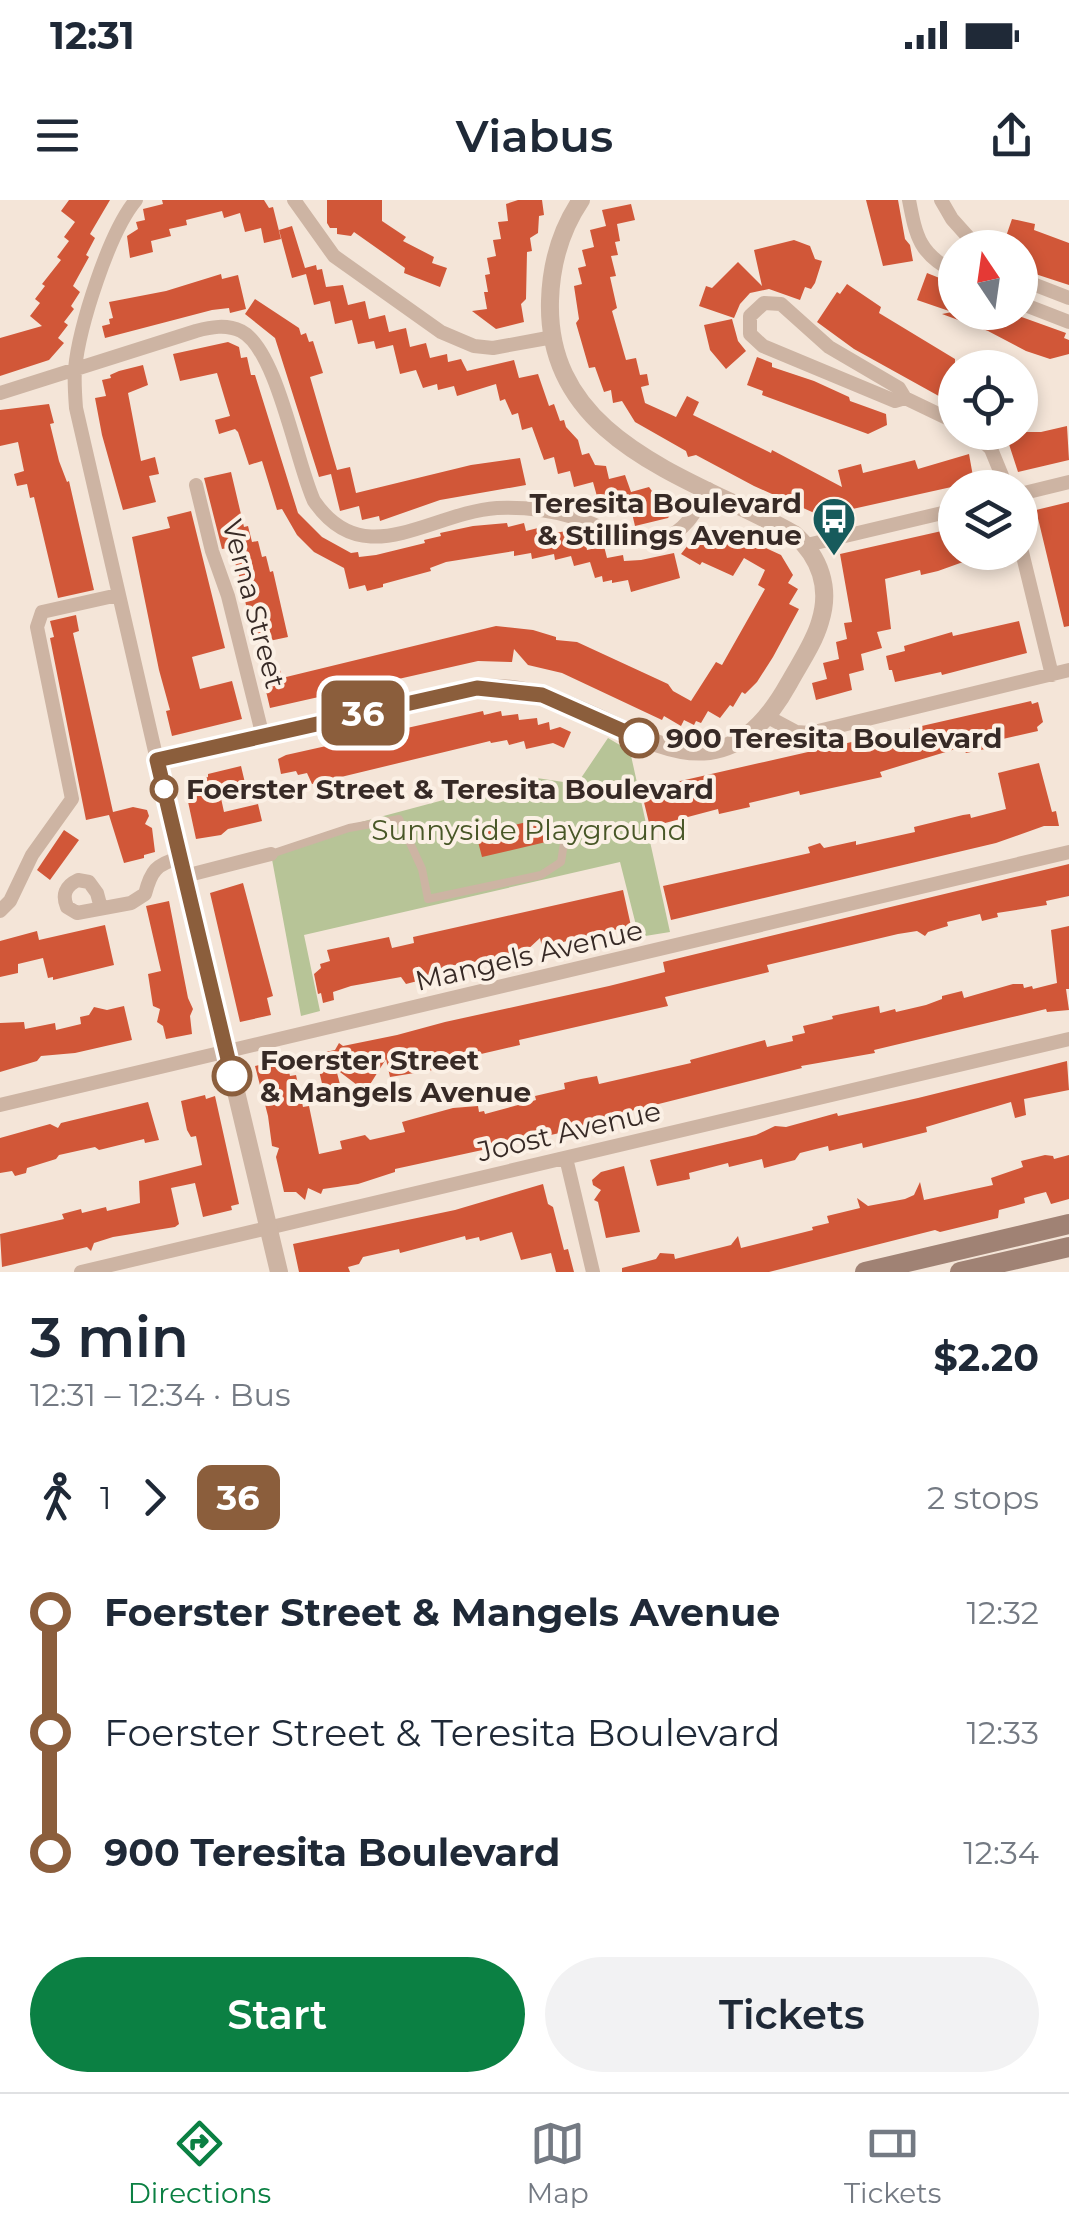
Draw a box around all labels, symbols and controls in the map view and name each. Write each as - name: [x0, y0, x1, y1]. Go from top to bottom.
- text: 12:31: [50, 12, 135, 59]
- icon: menu: [30, 108, 85, 163]
- text: Viabus: [456, 108, 613, 163]
- icon: share: [984, 108, 1039, 163]
- north arrow: [938, 230, 1038, 330]
- map controls: [938, 230, 1038, 570]
- button: locate: [938, 350, 1038, 450]
- button: layers: [938, 470, 1038, 570]
- place label: Teresita Boulevard & Stillings Avenue: [529, 486, 802, 552]
- bus stop icon: Teresita Boulevard & Stillings Avenue: [811, 496, 857, 557]
- street label: Verna Street: [215, 516, 293, 692]
- line badge: 36: [318, 680, 408, 746]
- text: 36: [341, 692, 385, 735]
- marker: 900 Teresita Boulevard: [620, 719, 658, 757]
- place label: 900 Teresita Boulevard: [666, 721, 1002, 755]
- place label: Foerster Street & Teresita Boulevard: [186, 772, 714, 806]
- marker: Foerster Street & Teresita Boulevard: [151, 776, 177, 802]
- park label: Sunnyside Playground: [371, 813, 687, 847]
- street label: Mangels Avenue: [412, 912, 646, 998]
- place label: Foerster Street & Mangels Avenue: [260, 1043, 531, 1109]
- marker: Foerster Street & Mangels Avenue: [213, 1057, 251, 1095]
- street label: Joost Avenue: [473, 1093, 664, 1169]
- text: 3 min: [30, 1304, 189, 1371]
- text: $2.20: [933, 1334, 1039, 1381]
- text: 12:31 – 12:34 · Bus: [30, 1375, 291, 1414]
- icon: walk: [30, 1470, 85, 1525]
- icon: forward: [127, 1470, 182, 1525]
- text: 36: [217, 1476, 260, 1519]
- text: 1: [100, 1478, 112, 1517]
- text: 2 stops: [927, 1478, 1039, 1517]
- text: Foerster Street & Mangels Avenue: [104, 1589, 780, 1636]
- text: 12:32: [966, 1593, 1039, 1632]
- text: Foerster Street & Teresita Boulevard: [104, 1709, 780, 1756]
- text: 12:33: [967, 1713, 1039, 1752]
- text: 900 Teresita Boulevard: [104, 1829, 560, 1876]
- text: 12:34: [963, 1833, 1039, 1872]
- button: Start: [30, 1957, 525, 2072]
- button: Tickets: [545, 1957, 1039, 2072]
- tab: Directions: [128, 2116, 271, 2210]
- tab: Map: [526, 2116, 589, 2210]
- tab: Tickets: [844, 2116, 941, 2210]

